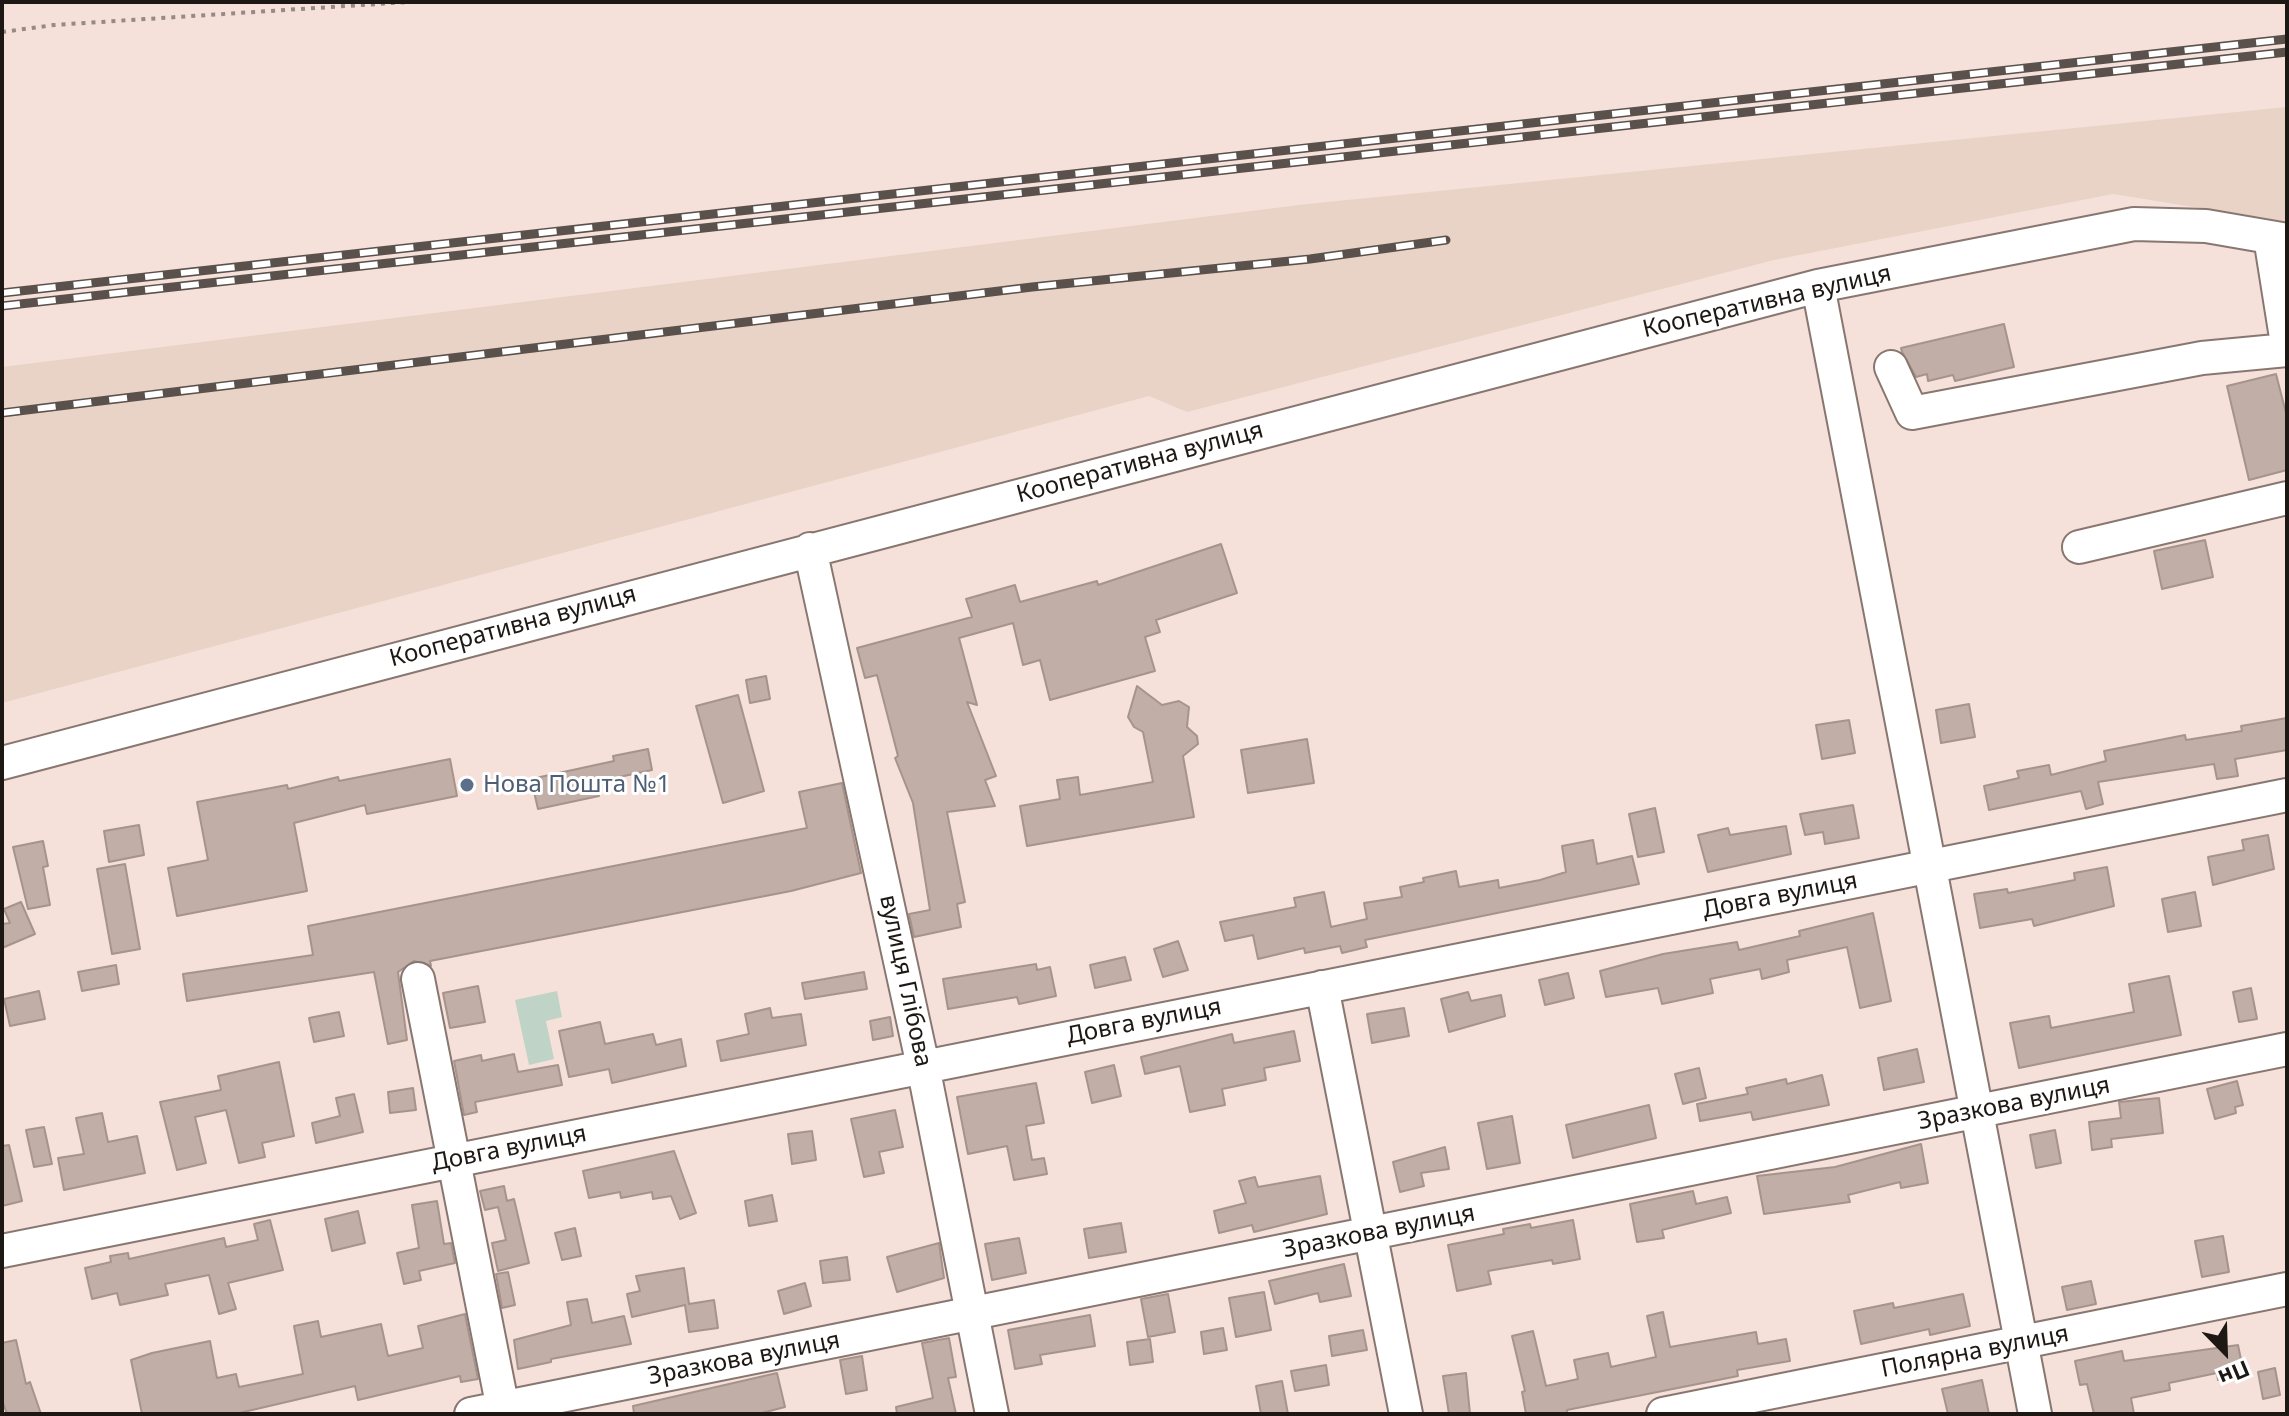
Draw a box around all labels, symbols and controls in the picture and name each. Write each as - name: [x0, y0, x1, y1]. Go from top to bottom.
- street label: Кооперативна вулиця: [1640, 259, 1894, 345]
- street label: Кооперативна вулиця: [1013, 416, 1267, 510]
- street label: Кооперативна вулиця: [386, 580, 640, 674]
- place label: Нова Пошта №1: [483, 771, 670, 799]
- marker: Нова Пошта №1: [458, 776, 476, 794]
- street label: Довга вулиця: [1700, 867, 1860, 925]
- street label: вулиця Глібова: [873, 892, 937, 1070]
- street label: Довга вулиця: [1064, 993, 1224, 1051]
- street label: Зразкова вулиця: [1916, 1071, 2112, 1137]
- street label: Довга вулиця: [429, 1120, 589, 1178]
- street label: Зразкова вулиця: [1281, 1199, 1477, 1265]
- north arrow: [2185, 1312, 2265, 1392]
- street label: Полярна вулиця: [1879, 1320, 2071, 1384]
- street label: Зразкова вулиця: [646, 1326, 842, 1392]
- text: Пн: [2214, 1354, 2255, 1394]

